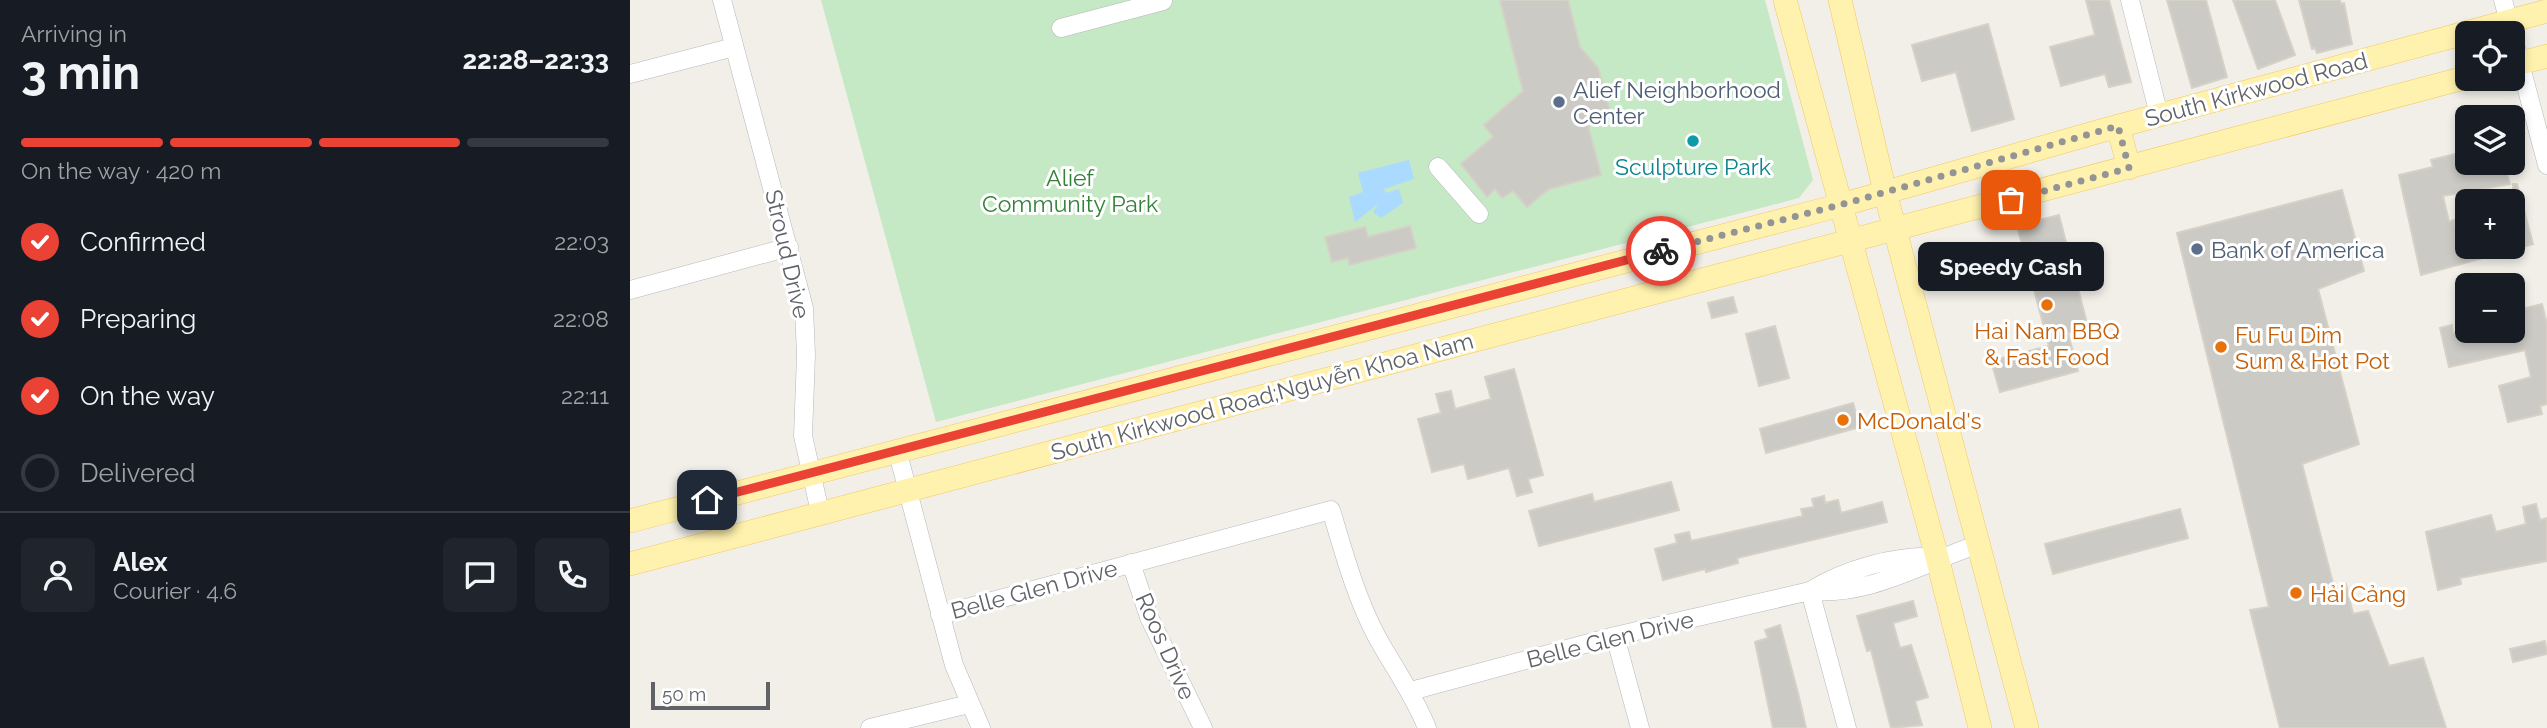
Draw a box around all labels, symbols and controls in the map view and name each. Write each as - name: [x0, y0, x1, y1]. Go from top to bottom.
- text: Arriving in: [21, 20, 127, 47]
- map controls: [2455, 21, 2525, 343]
- button: locate: [2455, 21, 2525, 91]
- text: 22:28–22:33: [462, 45, 609, 75]
- text: 3 min: [21, 46, 140, 100]
- street label: South Kirkwood Road: [2142, 46, 2370, 132]
- place label: Alief Neighborhood Center: [1573, 76, 1781, 129]
- marker: Alief Neighborhood Center: [1551, 94, 1567, 110]
- button: layers: [2455, 105, 2525, 175]
- marker: Sculpture Park: [1685, 133, 1701, 149]
- place label: Sculpture Park: [1615, 153, 1771, 180]
- text: On the way · 420 m: [21, 157, 221, 184]
- park label: Alief Community Park: [982, 164, 1158, 217]
- pin: [1981, 170, 2041, 230]
- icon: bag: [1992, 181, 2030, 219]
- street label: Stroud Drive: [760, 187, 816, 321]
- button: +: [2455, 189, 2525, 259]
- courier: [1626, 216, 1696, 286]
- icon: check: [21, 223, 59, 261]
- text: Confirmed: [80, 227, 206, 257]
- text: 22:03: [554, 228, 609, 255]
- icon: bike: [1642, 232, 1680, 270]
- place label: Bank of America: [2211, 236, 2384, 263]
- marker: Bank of America: [2189, 241, 2205, 257]
- callout: Speedy Cash: [1918, 242, 2104, 291]
- text: Speedy Cash: [1940, 253, 2082, 280]
- button: −: [2455, 273, 2525, 343]
- marker: Hai Nam BBQ & Fast Food: [2039, 297, 2055, 313]
- icon: check: [21, 300, 59, 338]
- text: Preparing: [80, 304, 196, 334]
- text: 22:08: [553, 305, 609, 332]
- place label: Hai Nam BBQ & Fast Food: [1974, 317, 2120, 370]
- place label: Fu Fu Dim Sum & Hot Pot: [2235, 321, 2390, 374]
- street label: South Kirkwood Road;Nguyễn Khoa Nam: [1048, 326, 1476, 466]
- marker: Fu Fu Dim Sum & Hot Pot: [2213, 339, 2229, 355]
- icon: check: [21, 377, 59, 415]
- text: On the way: [80, 381, 215, 411]
- text: 22:11: [561, 382, 609, 409]
- place label: McDonald's: [1857, 407, 1982, 434]
- marker: McDonald's: [1835, 412, 1851, 428]
- text: Delivered: [80, 458, 195, 488]
- pin: [677, 470, 737, 530]
- icon: home: [688, 481, 726, 519]
- button: person: [21, 538, 95, 612]
- button: chat: [443, 538, 517, 612]
- button: phone: [535, 538, 609, 612]
- text: Alex: [113, 547, 168, 577]
- street label: Belle Glen Drive: [948, 554, 1120, 624]
- text: Courier · 4.6: [113, 577, 237, 604]
- place label: Hải Cảng: [2310, 580, 2406, 607]
- marker: Hải Cảng: [2288, 585, 2304, 601]
- street label: Roos Drive: [1131, 588, 1201, 704]
- street label: Belle Glen Drive: [1524, 605, 1696, 673]
- scale bar: [651, 679, 770, 711]
- text: 50 m: [662, 683, 706, 705]

